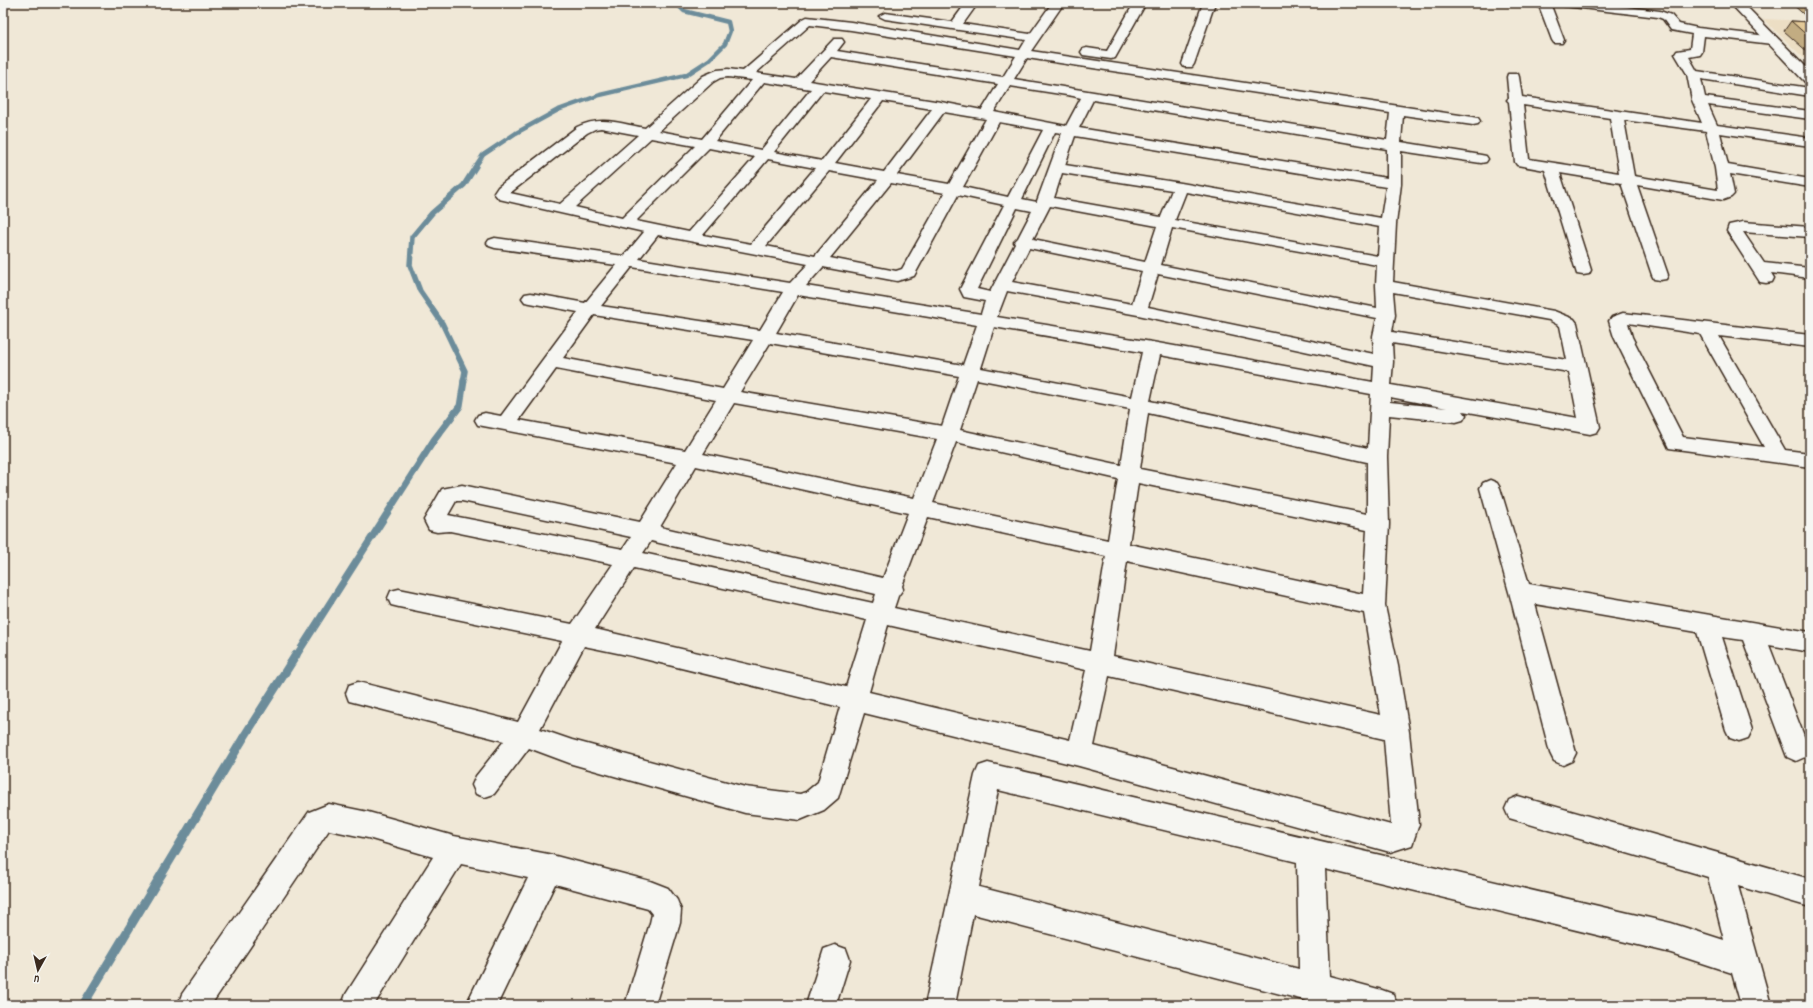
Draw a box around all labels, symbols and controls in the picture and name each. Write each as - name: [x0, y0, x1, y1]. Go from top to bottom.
- north arrow: [18, 950, 58, 990]
- text: U: [33, 970, 41, 986]

